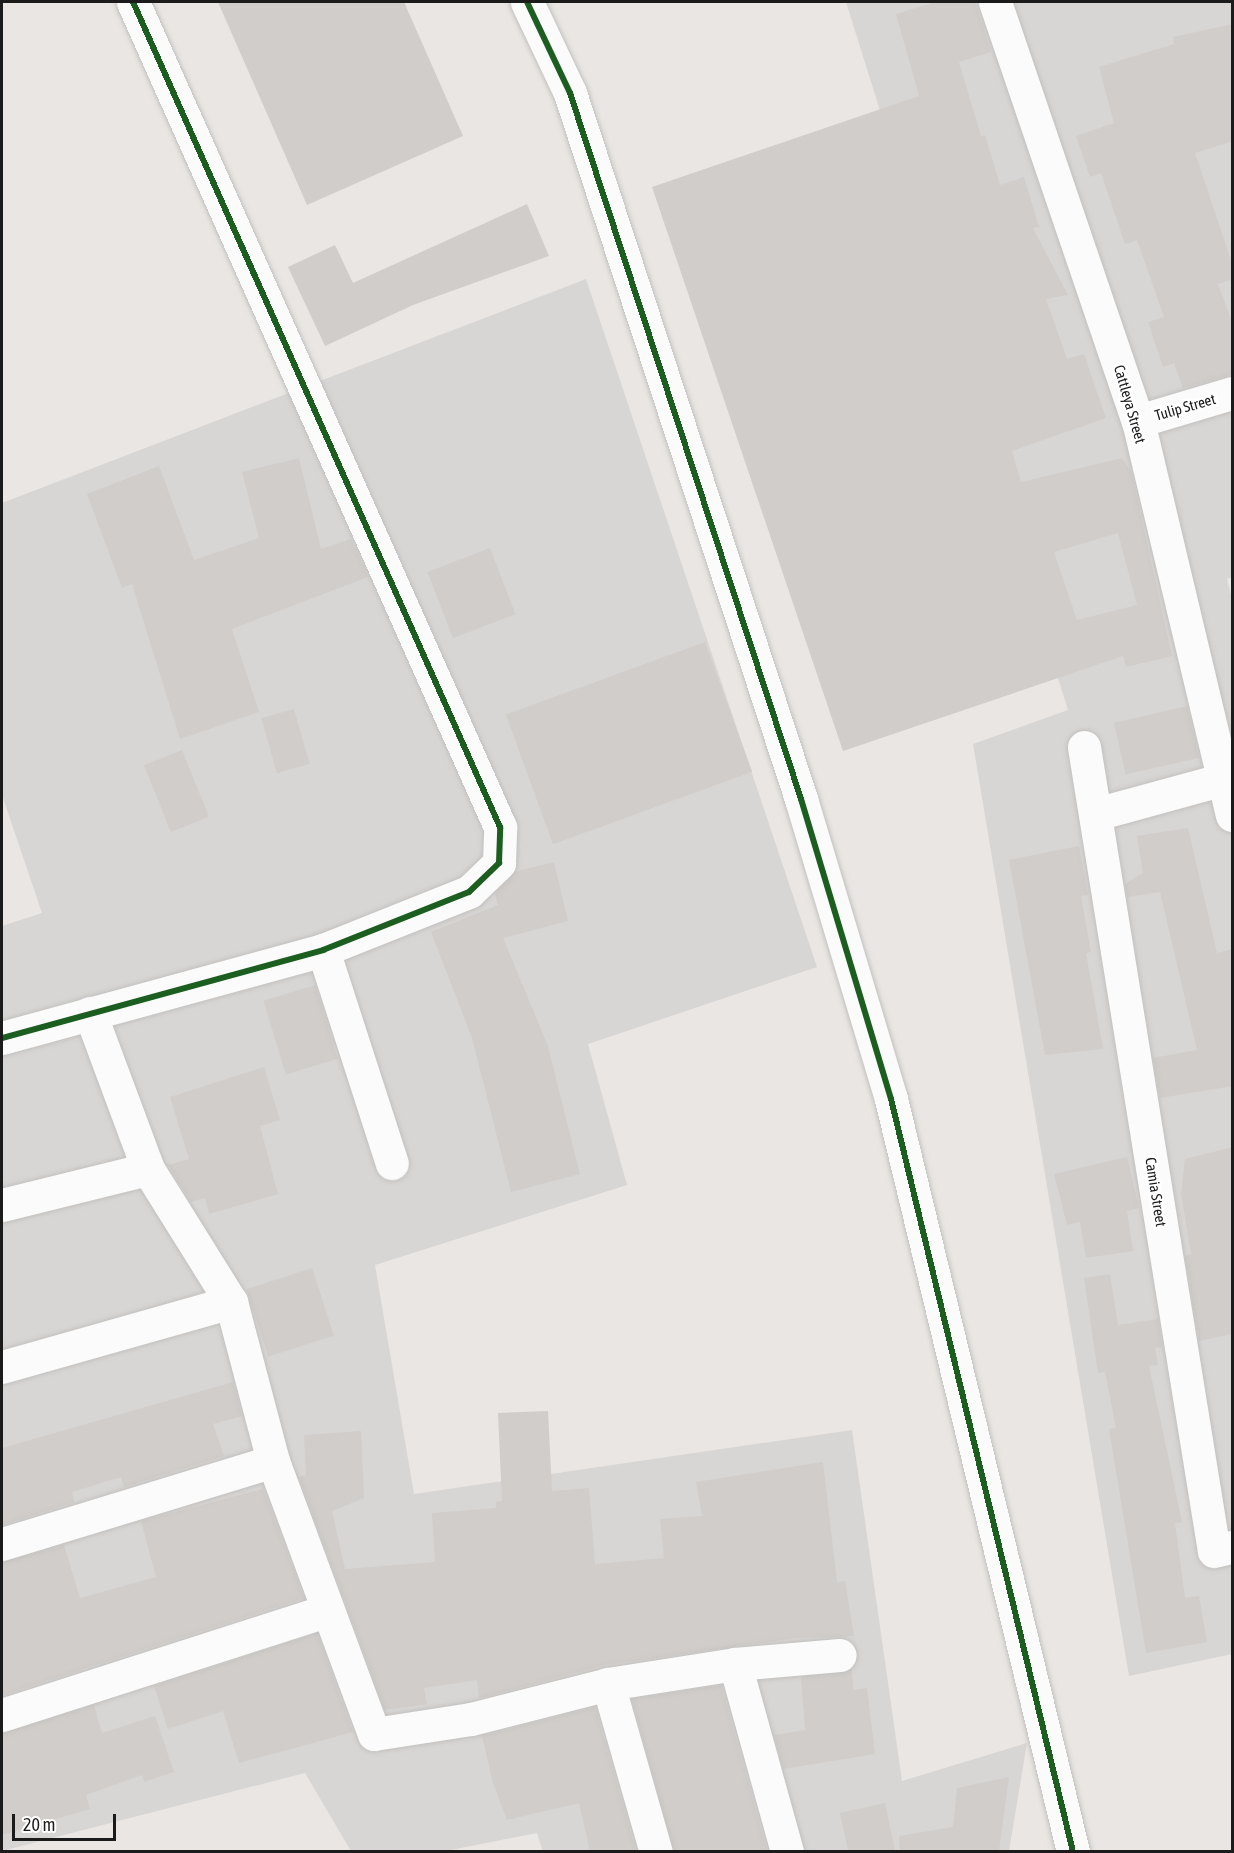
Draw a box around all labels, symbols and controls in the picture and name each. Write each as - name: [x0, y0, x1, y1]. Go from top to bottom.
- street label: Cattleya Street: [1110, 363, 1150, 445]
- street label: Tulip Street: [1152, 390, 1218, 424]
- street label: Camia Street: [1142, 1156, 1170, 1228]
- scale bar: [15, 1802, 118, 1840]
- text: 20 m: [23, 1814, 55, 1835]

